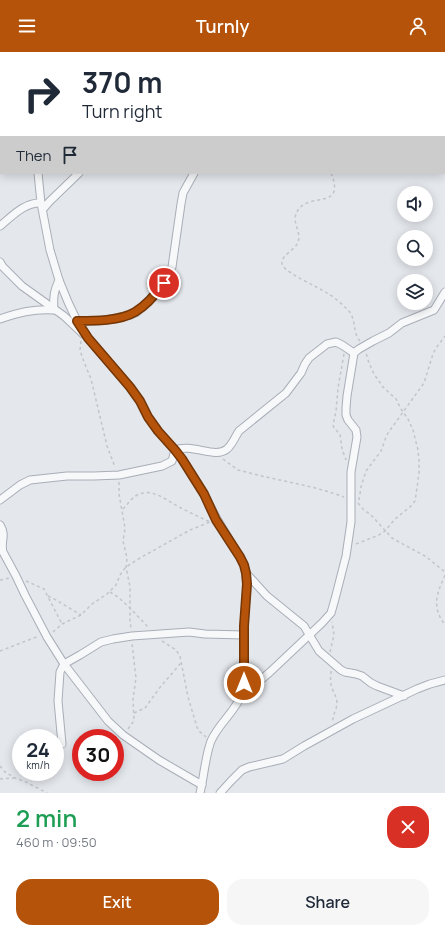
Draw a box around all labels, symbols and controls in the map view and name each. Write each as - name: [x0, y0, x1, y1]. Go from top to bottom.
- text: Turnly: [196, 14, 249, 38]
- icon: menu: [16, 15, 38, 37]
- icon: person: [407, 15, 429, 37]
- text: 370 m: [82, 63, 162, 101]
- icon: right: [16, 68, 68, 120]
- text: Turn right: [82, 99, 163, 123]
- icon: arrive: [59, 144, 81, 166]
- text: Then: [16, 145, 51, 166]
- map controls: [397, 186, 433, 310]
- button: sound: [397, 186, 433, 222]
- button: search: [397, 230, 433, 266]
- pin: [147, 266, 181, 300]
- icon: arrive: [153, 272, 175, 294]
- button: layers: [397, 274, 433, 310]
- position arrow: [223, 662, 265, 704]
- speed limit sign: 30: [72, 729, 124, 781]
- text: 24: [26, 736, 50, 763]
- text: km/h: [26, 758, 50, 772]
- text: 2 min: [16, 801, 77, 834]
- button: close: [387, 806, 429, 848]
- text: 460 m · 09:50: [16, 833, 97, 851]
- button: Exit: [16, 879, 219, 925]
- button: Share: [227, 879, 429, 925]

